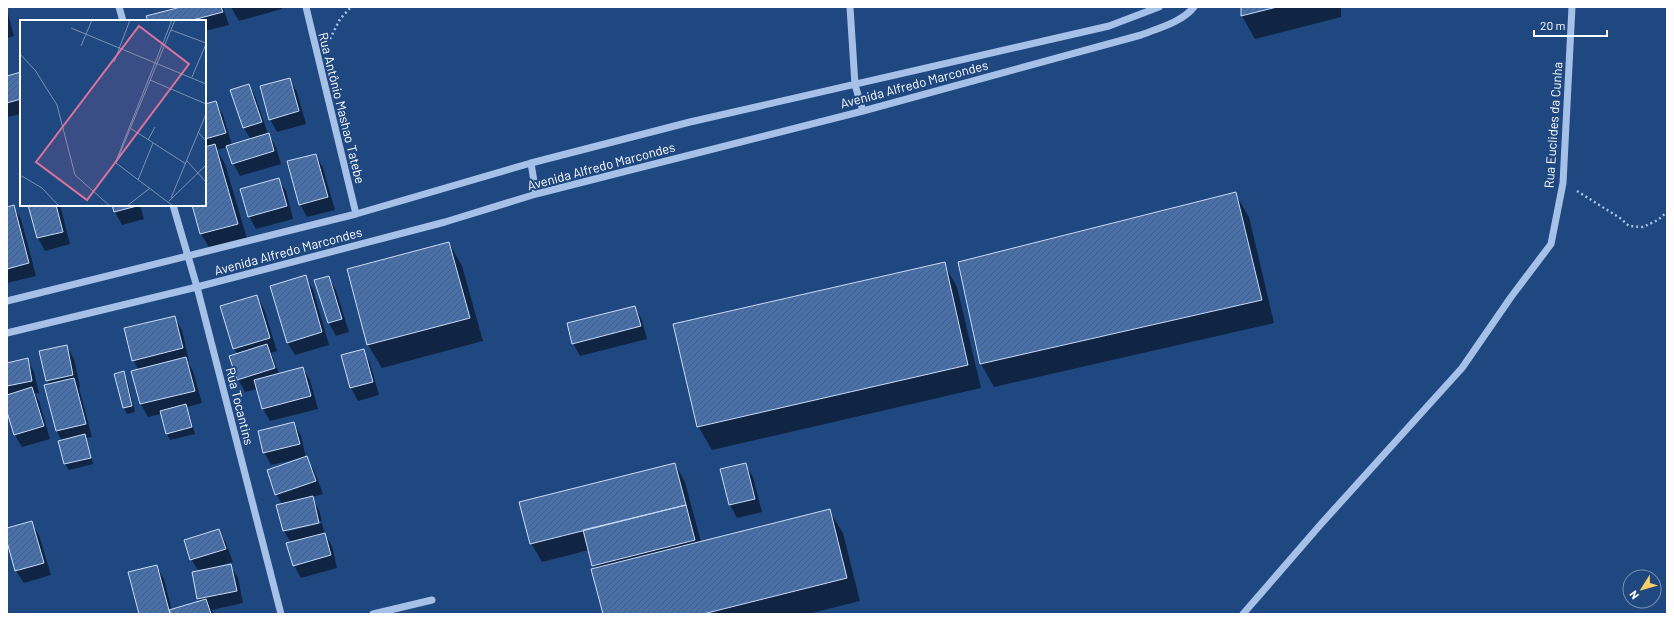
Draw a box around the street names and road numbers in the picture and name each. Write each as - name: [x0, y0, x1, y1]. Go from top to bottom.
- street label: Rua Antônio Mashao Tatebe: [315, 31, 369, 185]
- street label: Avenida Alfredo Marcondes: [838, 57, 990, 111]
- street label: Rua Euclides da Cunha: [1541, 61, 1565, 189]
- street label: Avenida Alfredo Marcondes: [525, 139, 677, 193]
- street label: Avenida Alfredo Marcondes: [212, 224, 364, 278]
- street label: Rua Tocantins: [223, 366, 257, 446]

